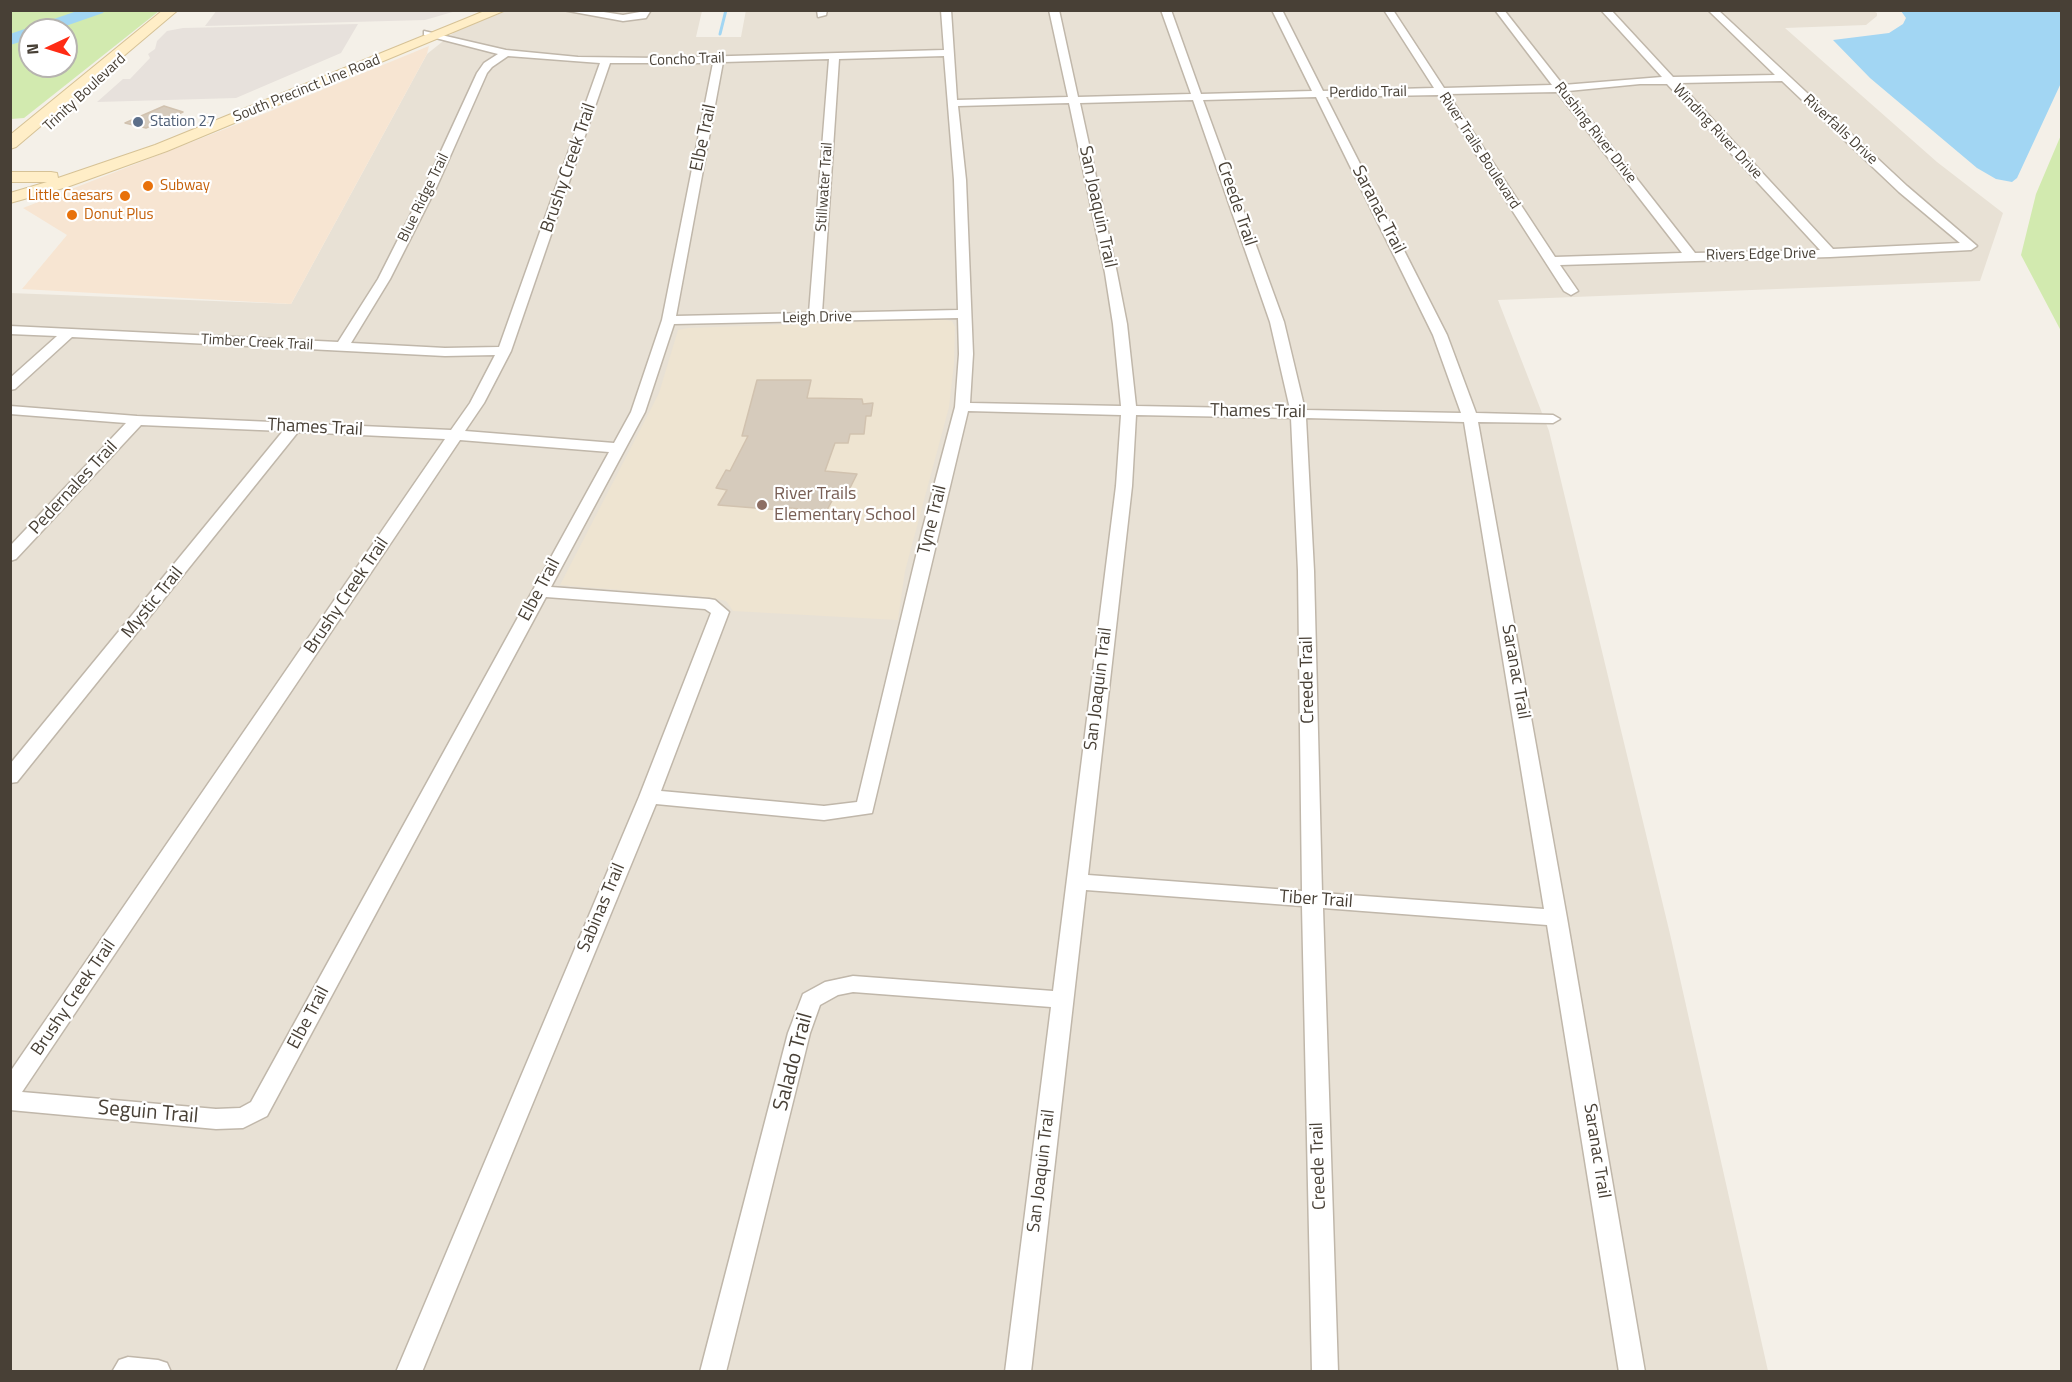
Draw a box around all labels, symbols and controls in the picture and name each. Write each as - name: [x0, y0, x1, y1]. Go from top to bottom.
- north arrow: [18, 18, 78, 78]
- text: N: [20, 43, 44, 55]
- street label: Trinity Boulevard: [40, 50, 130, 136]
- street label: Concho Trail: [649, 50, 725, 70]
- street label: South Precinct Line Road: [231, 51, 383, 127]
- street label: Rushing River Drive: [1550, 79, 1640, 187]
- street label: Winding River Drive: [1668, 81, 1766, 183]
- street label: Perdido Trail: [1329, 83, 1407, 103]
- street label: River Trails Boulevard: [1435, 89, 1523, 213]
- street label: Riverfalls Drive: [1799, 91, 1881, 169]
- street label: Brushy Creek Trail: [537, 101, 601, 235]
- street label: Elbe Trail: [686, 103, 722, 173]
- place label: Station 27: [150, 113, 215, 131]
- marker: Station 27: [131, 115, 145, 129]
- street label: Stillwater Trail: [813, 142, 837, 232]
- street label: San Joaquin Trail: [1074, 144, 1120, 270]
- street label: Blue Ridge Trail: [395, 151, 453, 245]
- street label: Creede Trail: [1211, 159, 1261, 249]
- street label: Saranac Trail: [1347, 162, 1409, 258]
- place label: Subway: [160, 177, 210, 195]
- marker: Subway: [141, 179, 155, 193]
- place label: Little Caesars: [28, 187, 113, 205]
- marker: Little Caesars: [118, 189, 132, 203]
- place label: Donut Plus: [84, 206, 153, 224]
- marker: Donut Plus: [65, 208, 79, 222]
- street label: Rivers Edge Drive: [1706, 245, 1816, 265]
- street label: Leigh Drive: [782, 308, 852, 328]
- street label: Timber Creek Trail: [200, 331, 314, 355]
- street label: Thames Trail: [1210, 400, 1306, 424]
- street label: Thames Trail: [267, 415, 363, 441]
- street label: Pedernales Trail: [25, 437, 123, 539]
- street label: Tyne Trail: [914, 483, 952, 557]
- place label: River Trails Elementary School: [774, 484, 916, 526]
- marker: River Trails Elementary School: [755, 498, 769, 512]
- street label: Brushy Creek Trail: [300, 534, 394, 658]
- street label: Elbe Trail: [515, 555, 565, 625]
- street label: Mystic Trail: [118, 563, 188, 643]
- street label: Saranac Trail: [1496, 623, 1534, 721]
- street label: San Joaquin Trail: [1081, 626, 1117, 752]
- street label: Creede Trail: [1296, 636, 1320, 724]
- street label: Sabinas Trail: [574, 860, 630, 956]
- street label: Tiber Trail: [1279, 887, 1353, 913]
- street label: Brushy Creek Trail: [27, 936, 121, 1060]
- street label: Elbe Trail: [284, 983, 334, 1053]
- street label: Salado Trail: [769, 1010, 819, 1114]
- street label: Seguin Trail: [97, 1096, 199, 1130]
- street label: Saranac Trail: [1578, 1102, 1614, 1200]
- street label: San Joaquin Trail: [1024, 1108, 1060, 1234]
- street label: Creede Trail: [1307, 1122, 1331, 1210]

